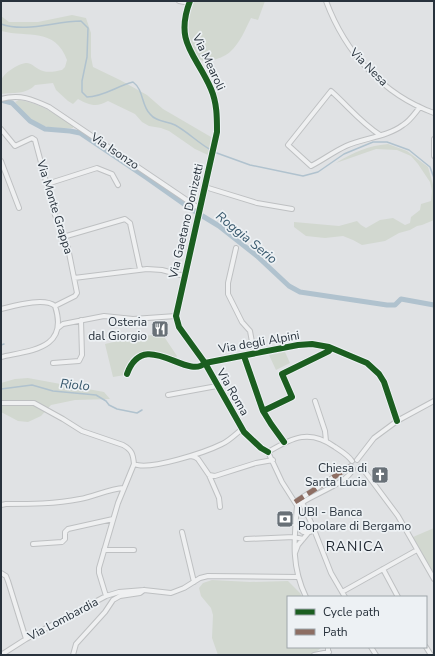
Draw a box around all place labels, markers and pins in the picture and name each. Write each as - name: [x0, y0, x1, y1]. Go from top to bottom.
- place label: Osteria dal Giorgio: [88, 314, 147, 344]
- restaurant icon: Osteria dal Giorgio: [150, 319, 170, 339]
- place label: Chiesa di Santa Lucia: [305, 460, 367, 490]
- church icon: Chiesa di Santa Lucia: [370, 465, 390, 485]
- place label: UBI - Banca Popolare di Bergamo: [298, 504, 412, 534]
- bank icon: UBI - Banca Popolare di Bergamo: [275, 509, 295, 529]

